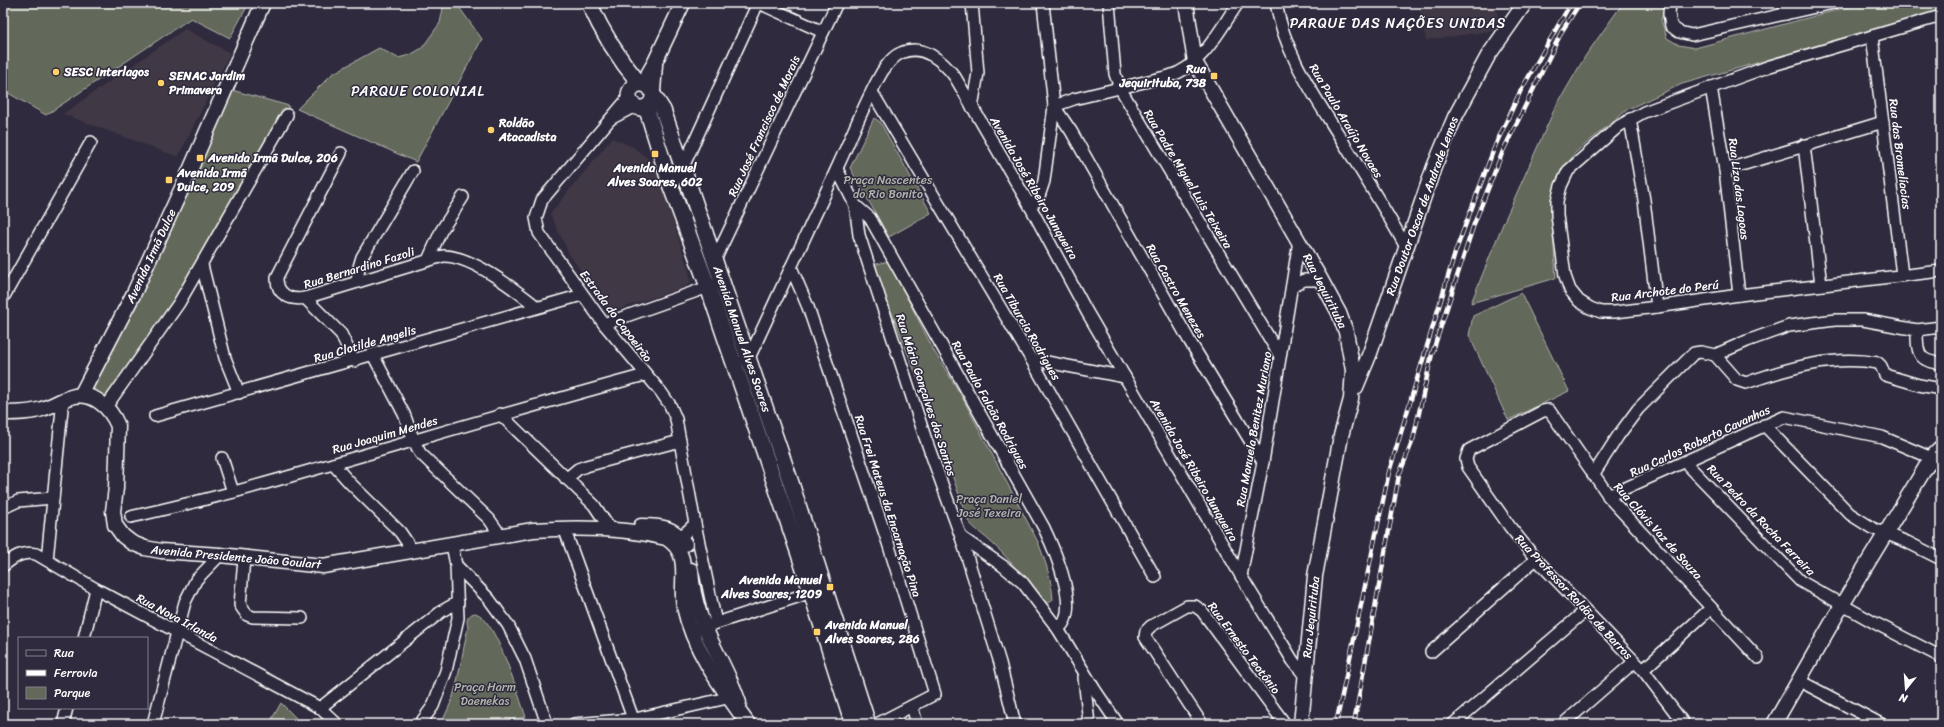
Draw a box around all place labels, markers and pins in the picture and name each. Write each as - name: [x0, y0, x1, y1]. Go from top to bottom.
- place label: Rua Jequirituba, 738: [1118, 58, 1207, 94]
- place label: SESC Interlagos: [63, 61, 150, 83]
- place label: SENAC Jardim Primavera: [168, 65, 245, 101]
- marker: SESC Interlagos: [51, 67, 61, 77]
- marker: Rua Jequirituba, 738: [1209, 71, 1219, 81]
- marker: SENAC Jardim Primavera: [156, 78, 166, 88]
- place label: Roldão Atacadista: [498, 112, 557, 148]
- marker: Roldão Atacadista: [486, 125, 496, 135]
- place label: Avenida Irmã Dulce, 206: [207, 147, 338, 169]
- marker: Avenida Manuel Alves Soares, 602: [650, 149, 660, 159]
- marker: Avenida Irmã Dulce, 206: [195, 153, 205, 163]
- place label: Avenida Manuel Alves Soares, 602: [606, 157, 703, 193]
- place label: Avenida Irmã Dulce, 209: [176, 162, 248, 198]
- marker: Avenida Irmã Dulce, 209: [164, 175, 174, 185]
- place label: Avenida Manuel Alves Soares, 1209: [720, 569, 823, 605]
- marker: Avenida Manuel Alves Soares, 1209: [825, 582, 835, 592]
- place label: Avenida Manuel Alves Soares, 286: [824, 614, 920, 650]
- marker: Avenida Manuel Alves Soares, 286: [812, 627, 822, 637]

